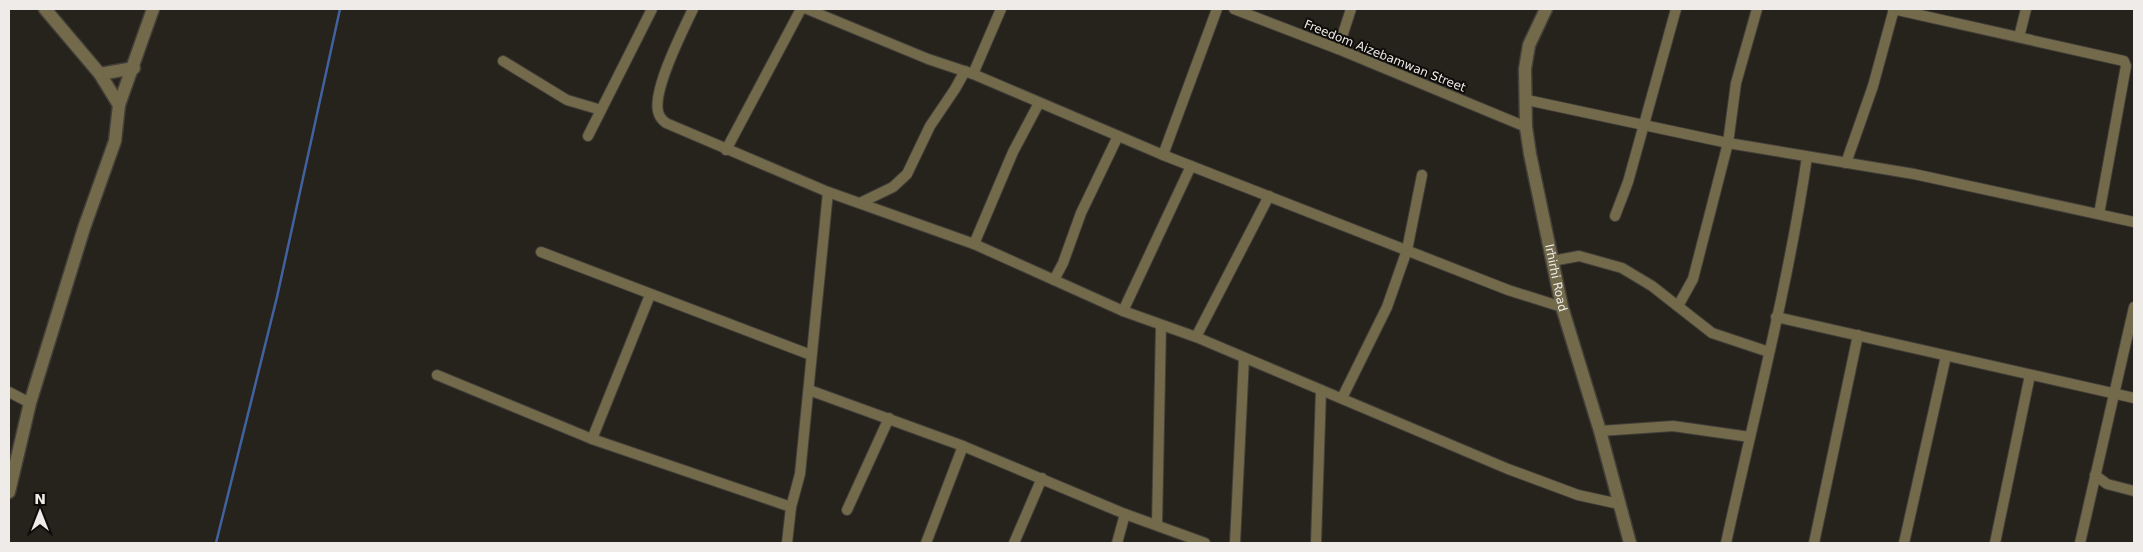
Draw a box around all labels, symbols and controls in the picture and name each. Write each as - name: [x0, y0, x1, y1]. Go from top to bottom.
- street label: Freedom Aizebamwan Street: [1302, 17, 1468, 95]
- street label: Irhirhi Road: [1542, 243, 1570, 314]
- north arrow: [15, 487, 65, 537]
- text: N: [34, 491, 46, 507]

